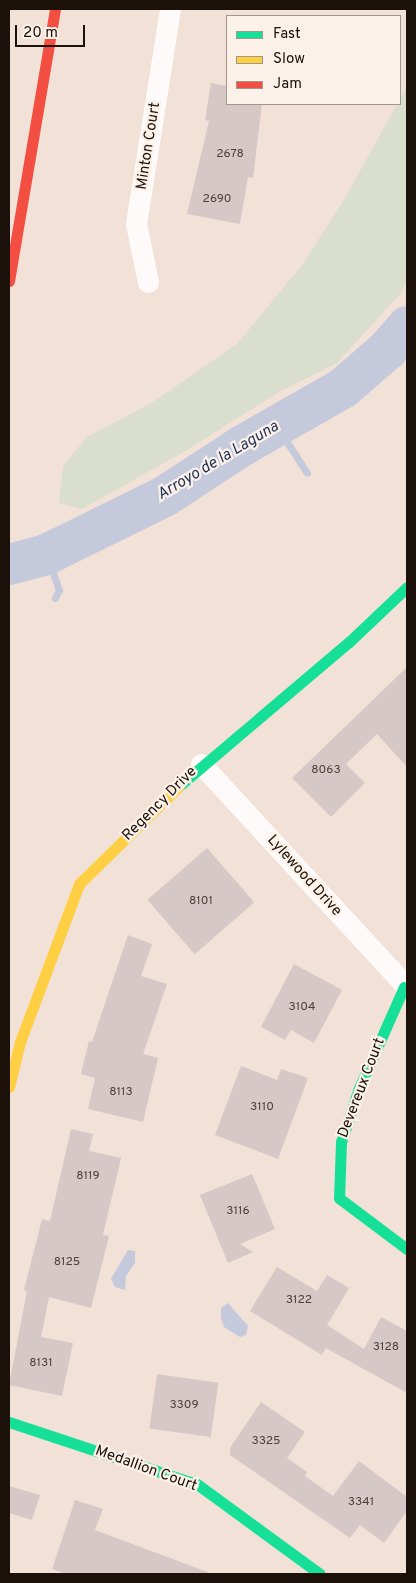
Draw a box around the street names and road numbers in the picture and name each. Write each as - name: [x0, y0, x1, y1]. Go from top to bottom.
- street label: Minton Court: [133, 101, 165, 191]
- street label: Regency Drive: [119, 763, 201, 845]
- street label: Lylewood Drive: [263, 832, 345, 920]
- street label: Devereux Court: [335, 1036, 389, 1140]
- street label: Medallion Court: [93, 1442, 199, 1496]

